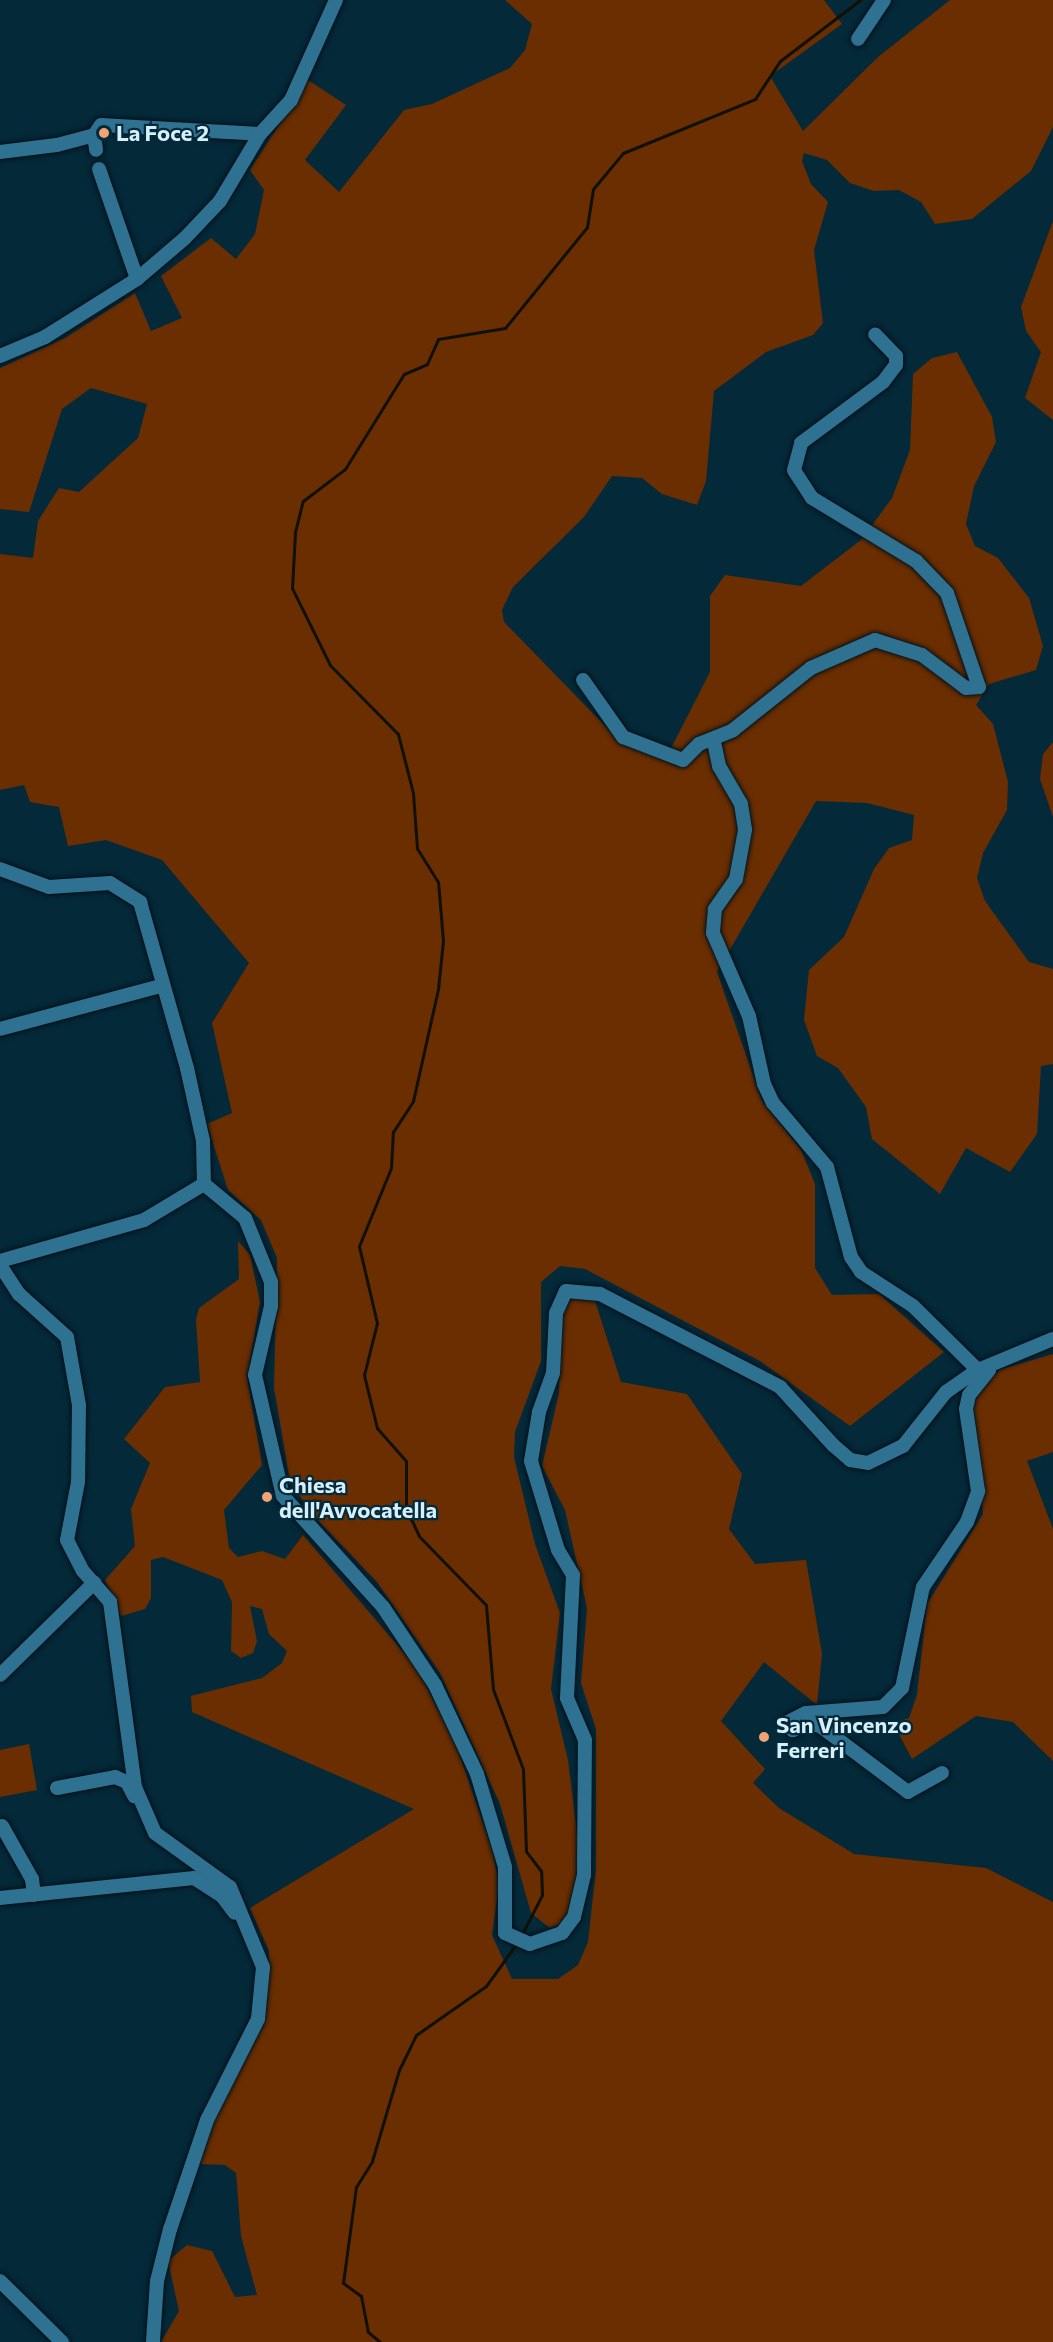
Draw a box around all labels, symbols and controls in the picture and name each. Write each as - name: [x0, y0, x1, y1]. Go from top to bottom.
- place label: La Foce 2: [116, 120, 209, 146]
- marker: La Foce 2: [97, 126, 111, 140]
- place label: Chiesa dell'Avvocatella: [279, 1471, 437, 1522]
- marker: Chiesa dell'Avvocatella: [260, 1490, 274, 1504]
- place label: San Vincenzo Ferreri: [776, 1711, 912, 1762]
- marker: San Vincenzo Ferreri: [757, 1730, 771, 1744]

